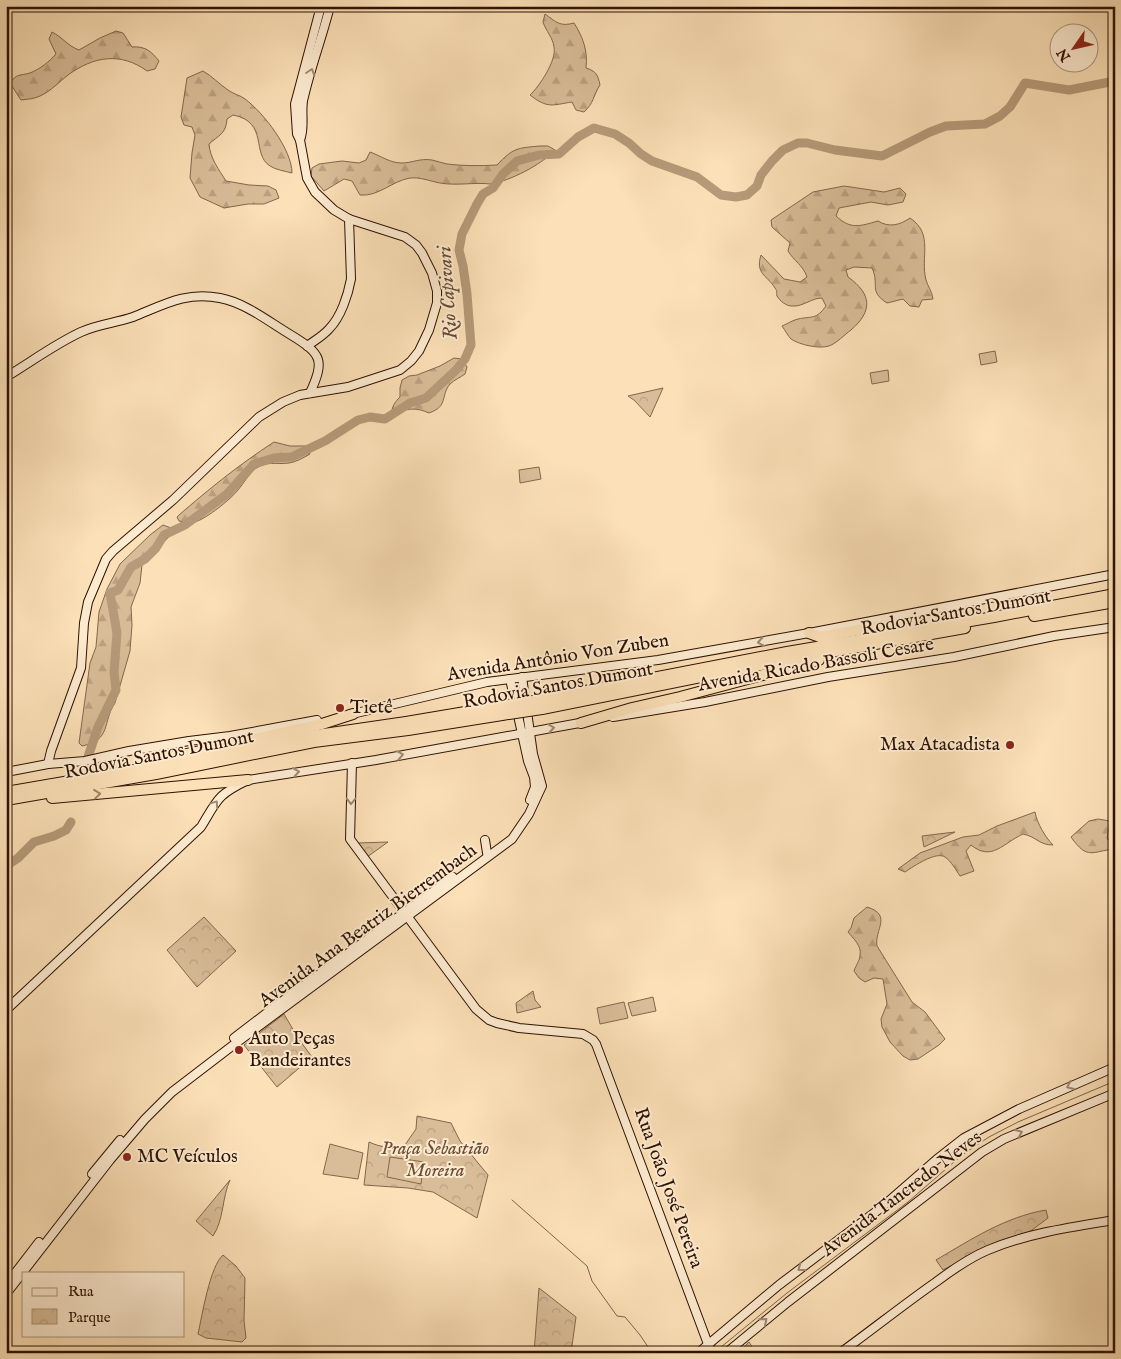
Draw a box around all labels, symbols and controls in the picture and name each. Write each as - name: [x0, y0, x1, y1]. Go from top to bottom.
- north arrow: [1048, 22, 1098, 72]
- text: N: [1053, 45, 1075, 66]
- one-way arrow: [305, 69, 315, 77]
- water label: Rio Capivari: [432, 244, 464, 341]
- street label: Rodovia Santos Dumont: [859, 584, 1053, 642]
- street label: Avenida Antônio Von Zuben: [444, 629, 671, 688]
- street label: Avenida Ricado Bassoli Cesare: [695, 632, 936, 698]
- one-way arrow: [757, 636, 766, 646]
- street label: Rodovia Santos Dumont: [461, 657, 655, 715]
- place label: Tietê: [350, 696, 393, 720]
- marker: Tietê: [334, 702, 346, 714]
- one-way arrow: [547, 723, 556, 733]
- street label: Rodovia Santos Dumont: [62, 725, 256, 785]
- place label: Max Atacadista: [880, 733, 1001, 757]
- marker: Max Atacadista: [1004, 739, 1016, 751]
- one-way arrow: [396, 751, 404, 761]
- one-way arrow: [292, 767, 300, 777]
- one-way arrow: [93, 789, 101, 800]
- one-way arrow: [346, 798, 356, 805]
- one-way arrow: [209, 800, 218, 810]
- street label: Avenida Ana Beatriz Bierrembach: [253, 839, 482, 1014]
- place label: Auto Peças Bandeirantes: [248, 1027, 351, 1073]
- marker: Auto Peças Bandeirantes: [233, 1044, 245, 1056]
- one-way arrow: [1066, 1080, 1075, 1091]
- street label: Rua João José Pereira: [628, 1104, 708, 1272]
- street label: Avenida Tancredo Neves: [816, 1126, 987, 1263]
- one-way arrow: [1014, 1128, 1022, 1138]
- park label: Praça Sebastião Moreira: [381, 1137, 489, 1183]
- place label: MC Veículos: [137, 1145, 238, 1169]
- marker: MC Veículos: [121, 1151, 133, 1163]
- one-way arrow: [797, 1262, 807, 1271]
- legend: [22, 1272, 185, 1336]
- text: Rua: [68, 1282, 94, 1301]
- text: Parque: [68, 1308, 111, 1327]
- one-way arrow: [758, 1319, 767, 1327]

